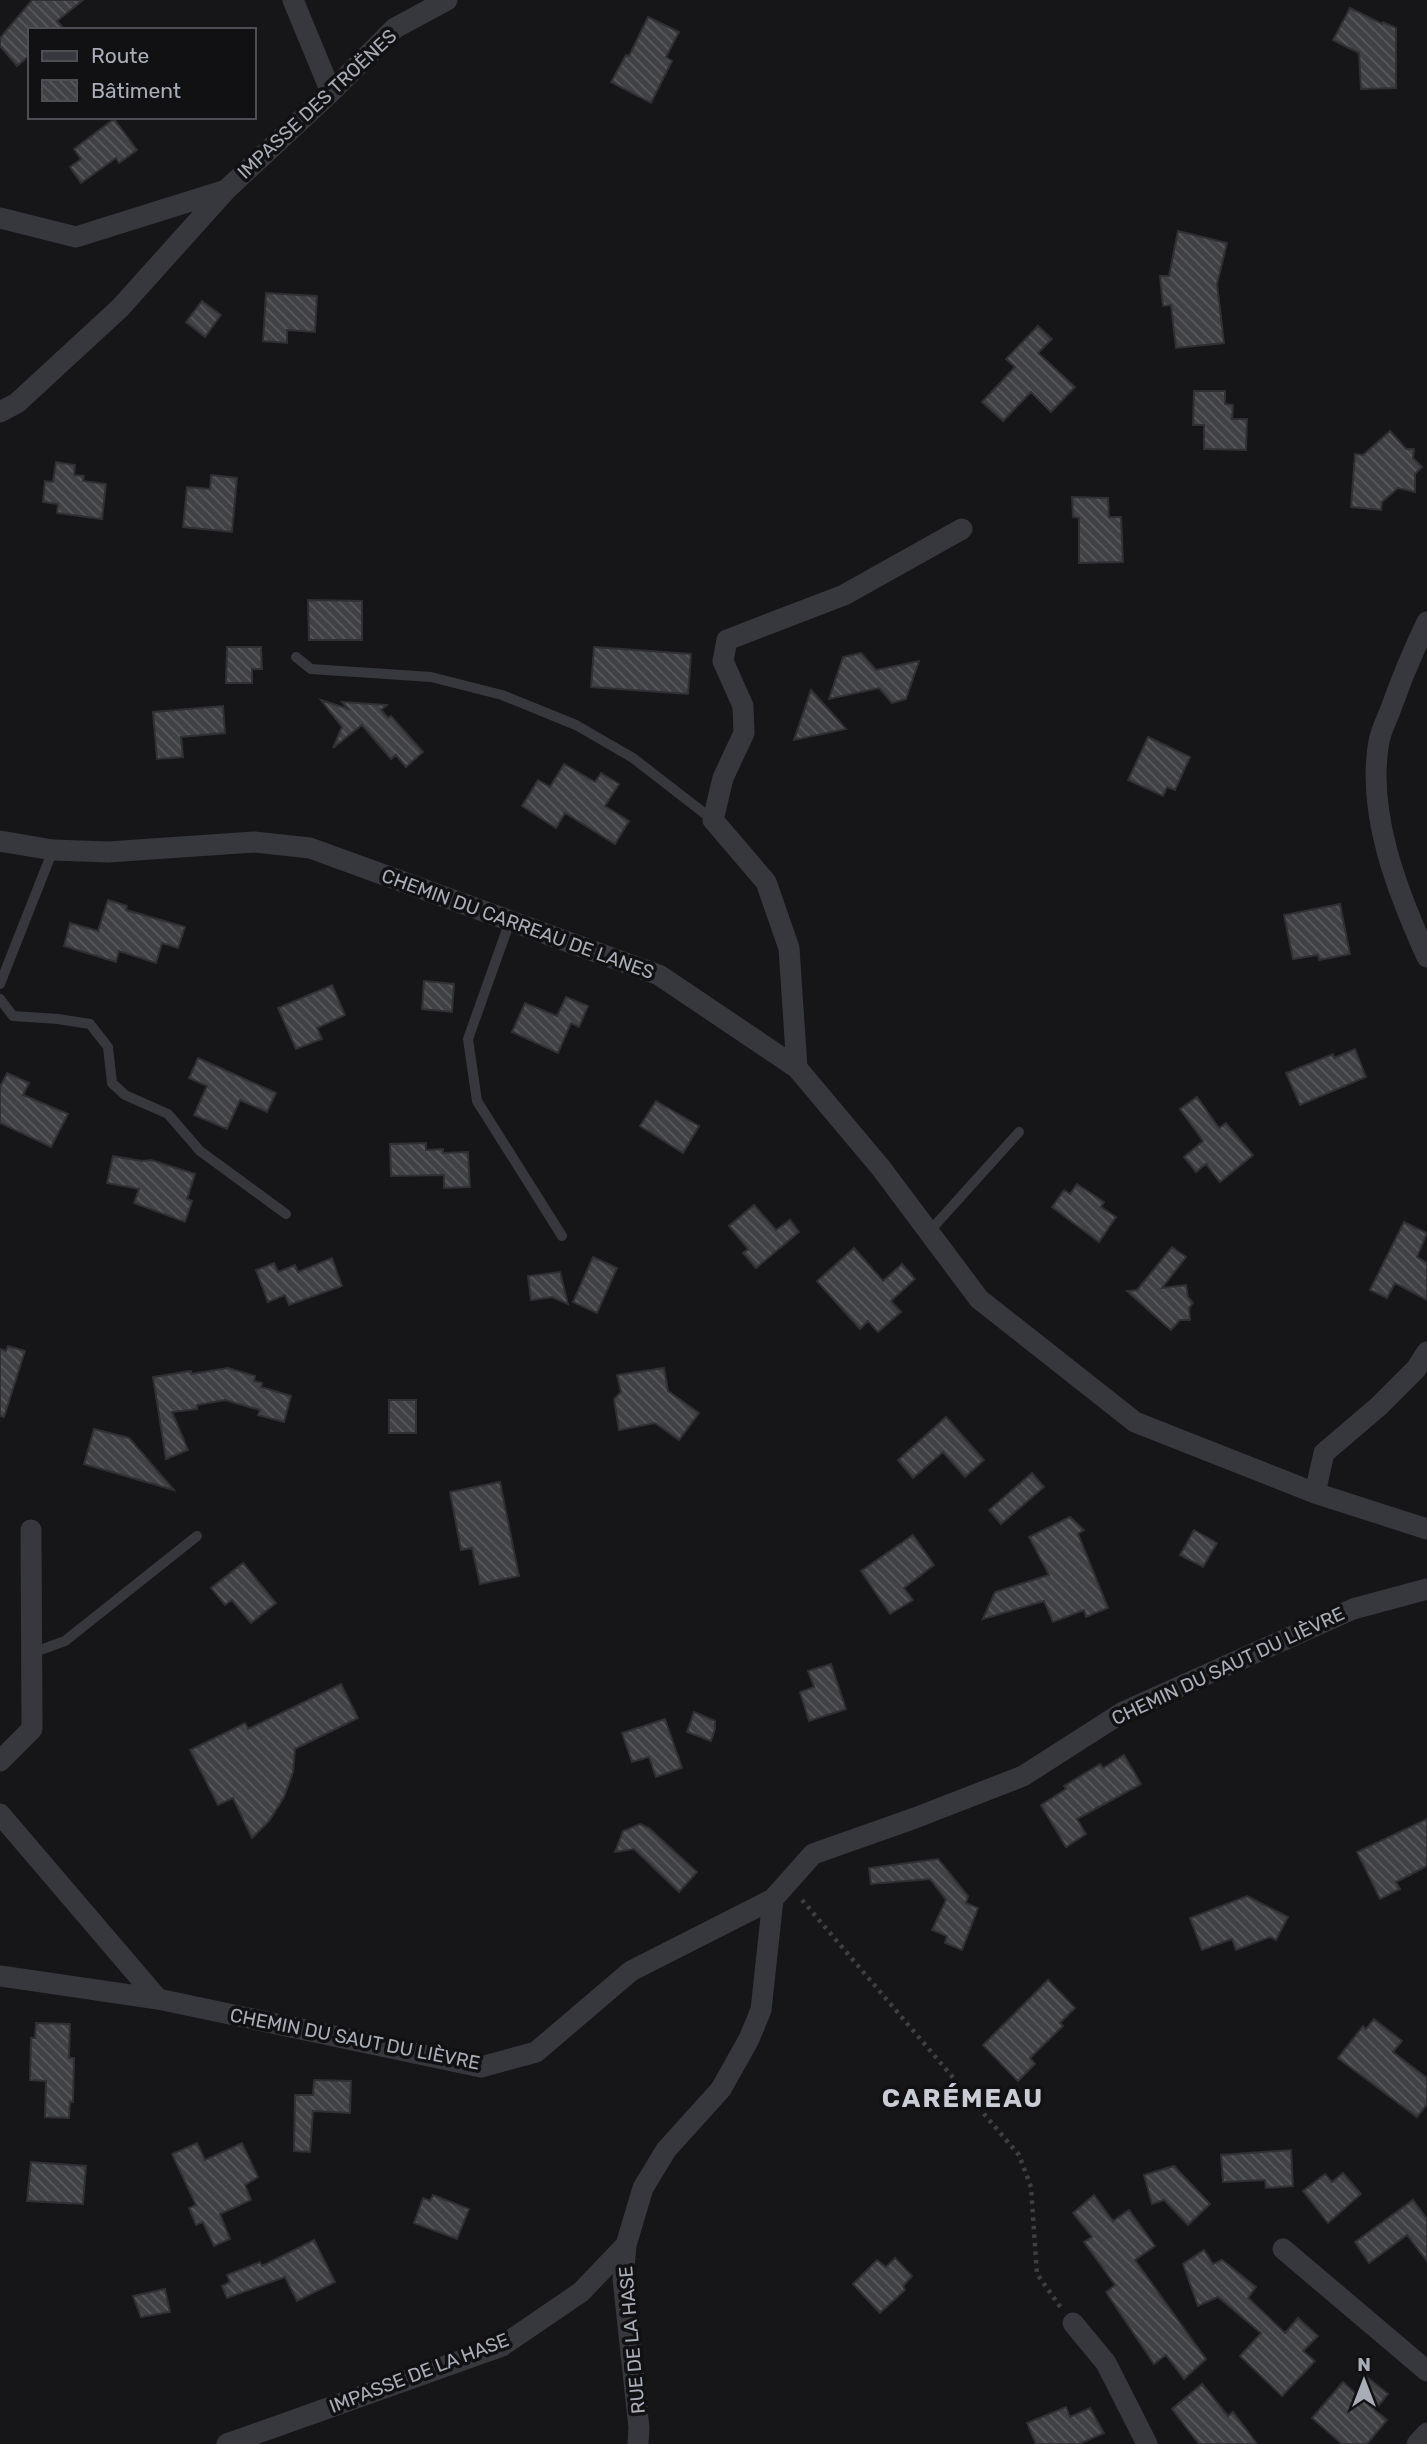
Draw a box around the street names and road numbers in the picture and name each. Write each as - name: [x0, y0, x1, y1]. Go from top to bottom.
- street label: IMPASSE DES TROËNES: [233, 24, 401, 184]
- street label: CHEMIN DU CARREAU DE LANES: [379, 864, 657, 984]
- street label: CHEMIN DU SAUT DU LIÈVRE: [1108, 1602, 1348, 1730]
- street label: CHEMIN DU SAUT DU LIÈVRE: [228, 2003, 482, 2075]
- street label: RUE DE LA HASE: [614, 2265, 650, 2415]
- street label: IMPASSE DE LA HASE: [326, 2328, 512, 2418]

